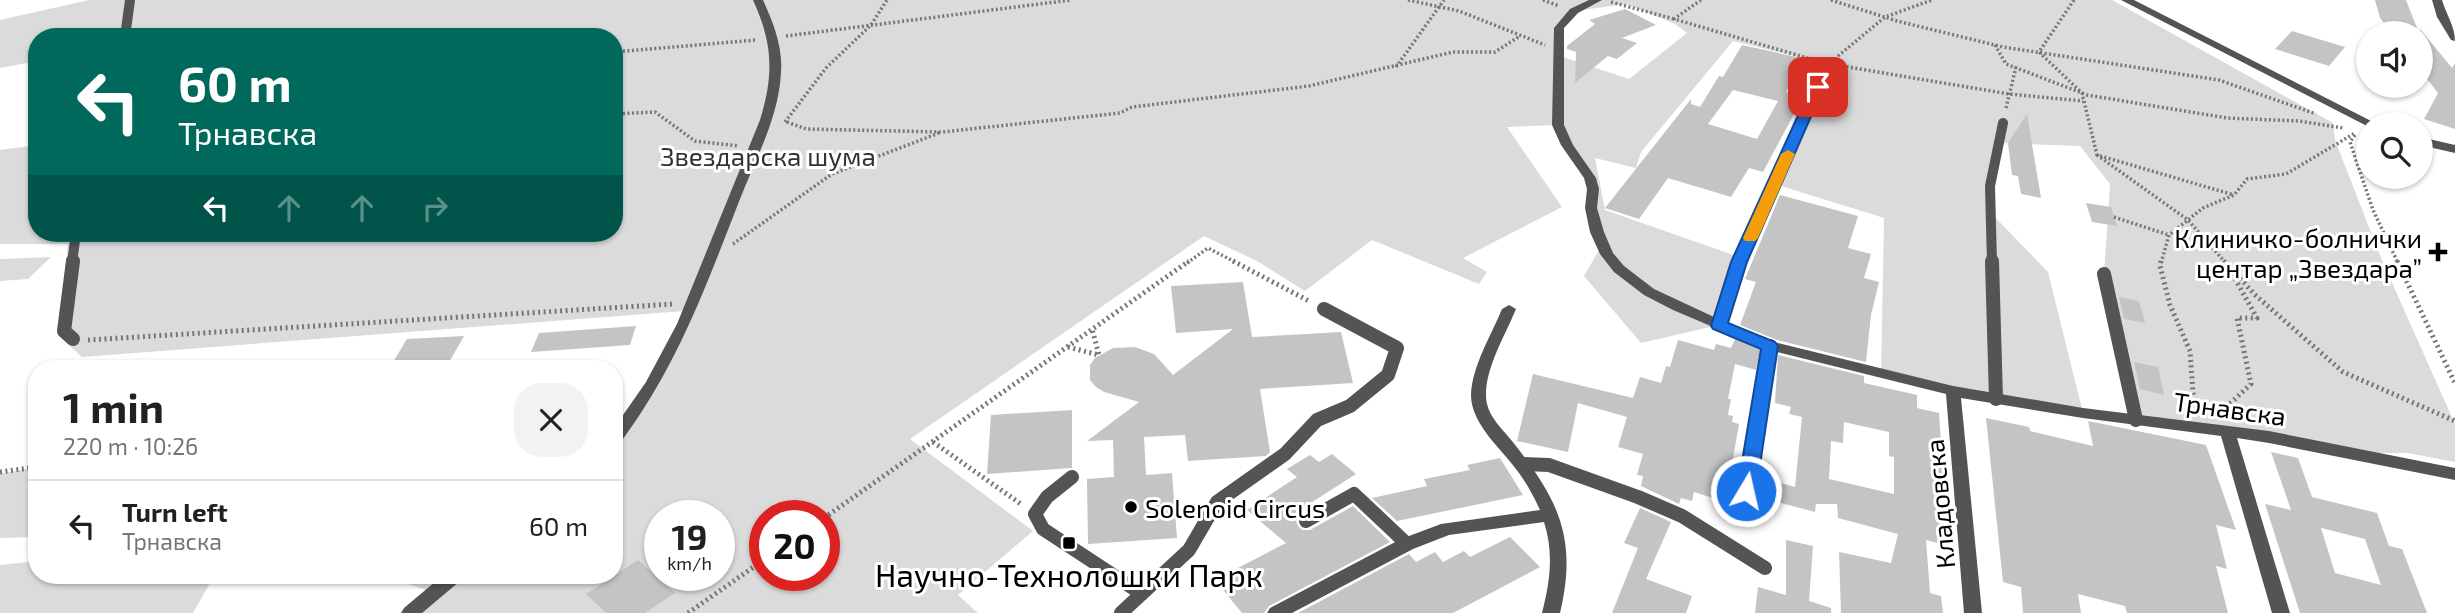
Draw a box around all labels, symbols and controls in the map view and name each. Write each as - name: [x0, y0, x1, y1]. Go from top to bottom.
- map controls: [2356, 21, 2433, 189]
- button: sound: [2356, 21, 2433, 98]
- text: 60 m: [178, 53, 292, 112]
- icon: left: [63, 56, 154, 147]
- pin: [1788, 57, 1848, 117]
- icon: arrive: [1799, 68, 1837, 106]
- button: search: [2356, 112, 2433, 189]
- text: Трнавска: [178, 113, 317, 151]
- park label: Звездарска шума: [660, 140, 876, 172]
- icon: left: [197, 189, 235, 227]
- icon: ahead: [270, 189, 308, 227]
- icon: ahead: [343, 189, 381, 227]
- icon: right: [416, 189, 454, 227]
- place label: Клиничко-болнички центар „Звездара”: [2174, 222, 2422, 283]
- marker: Клиничко-болнички центар „Звездара”: [2428, 242, 2448, 262]
- text: 1 min: [63, 381, 164, 431]
- button: close: [514, 383, 588, 457]
- street label: Трнавска: [2172, 385, 2288, 431]
- text: 220 m · 10:26: [63, 432, 198, 460]
- street label: Кладовска: [1918, 438, 1960, 570]
- position arrow: [1709, 454, 1783, 528]
- place label: Solenoid Circus: [1145, 492, 1325, 523]
- text: Turn left: [122, 496, 228, 527]
- marker: Solenoid Circus: [1123, 499, 1139, 515]
- speed limit sign: 20: [749, 500, 840, 591]
- icon: left: [63, 507, 101, 545]
- text: 60 m: [529, 510, 588, 541]
- text: 19: [672, 515, 707, 557]
- text: Трнавска: [122, 527, 222, 555]
- marker: Научно-Технолошки Парк: [1061, 535, 1077, 551]
- text: km/h: [667, 552, 712, 574]
- place label: Научно-Технолошки Парк: [875, 555, 1263, 594]

